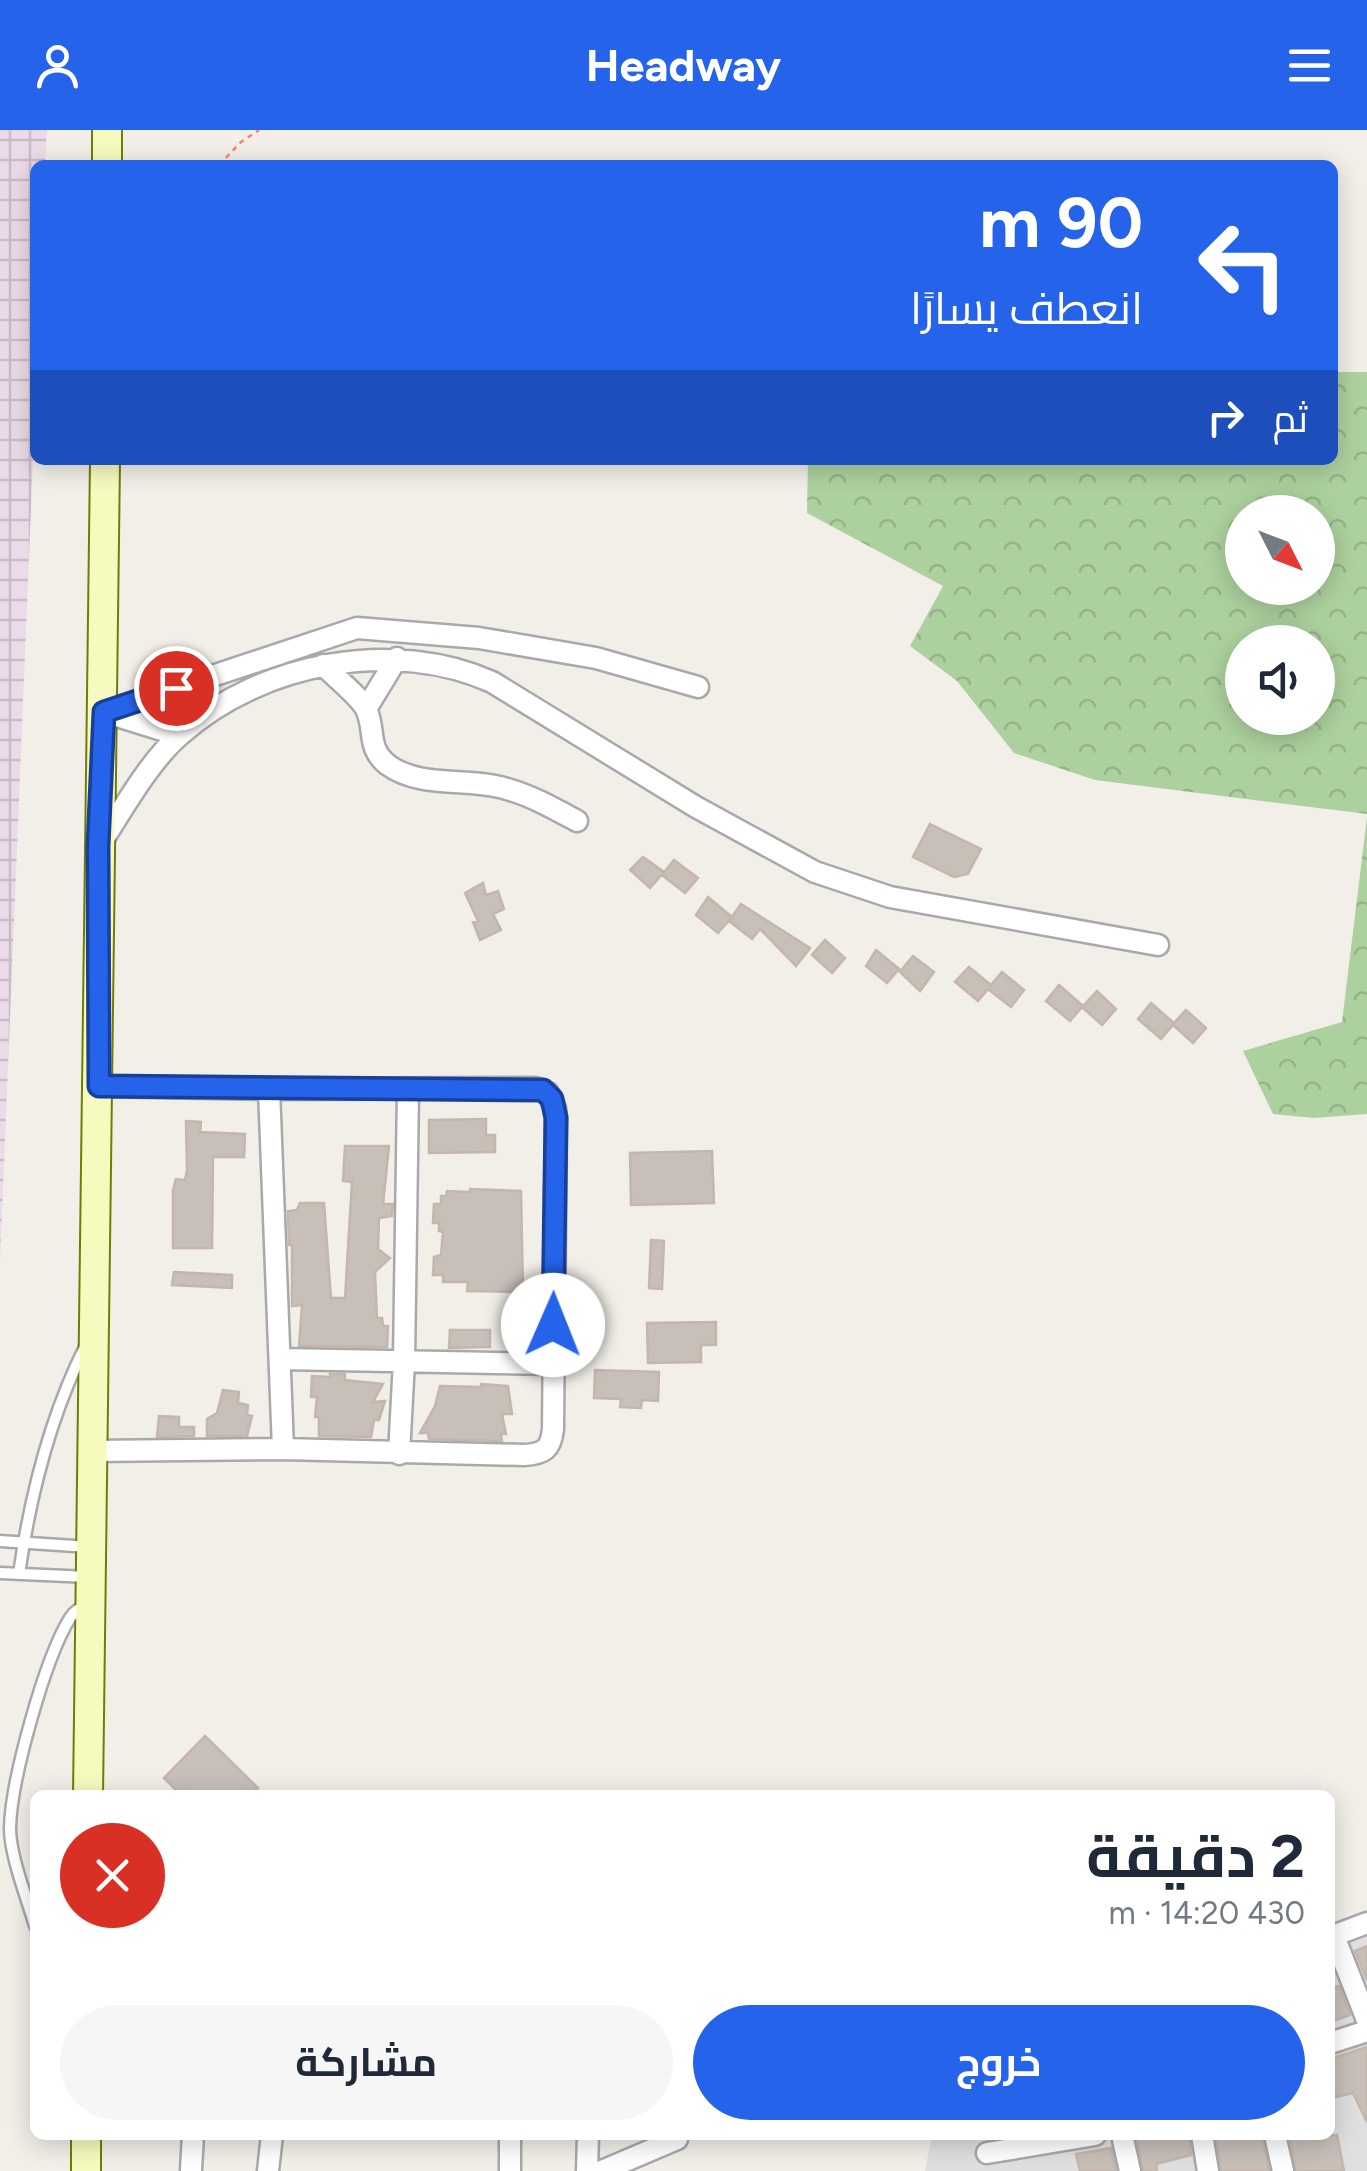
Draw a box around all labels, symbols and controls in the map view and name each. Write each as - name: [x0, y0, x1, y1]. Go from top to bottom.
- icon: person: [30, 38, 85, 93]
- text: Headway: [586, 38, 781, 92]
- icon: menu: [1282, 38, 1337, 93]
- text: 90 m: [979, 180, 1143, 265]
- icon: left: [1178, 200, 1308, 330]
- text: انعطف يسارًا: [910, 281, 1143, 335]
- icon: right: [1198, 390, 1253, 445]
- text: ثم: [1273, 396, 1308, 442]
- north arrow: [1225, 495, 1335, 605]
- map controls: [1225, 495, 1335, 735]
- button: sound: [1225, 625, 1335, 735]
- pin: [134, 646, 219, 731]
- icon: arrive: [149, 661, 204, 716]
- position arrow: [501, 1273, 605, 1377]
- text: 2 دقيقة: [1086, 1820, 1305, 1892]
- button: close: [60, 1823, 165, 1928]
- text: 430 m · 14:20: [1109, 1894, 1305, 1932]
- button: مشاركة: [60, 2005, 673, 2120]
- button: خروج: [693, 2005, 1305, 2120]

